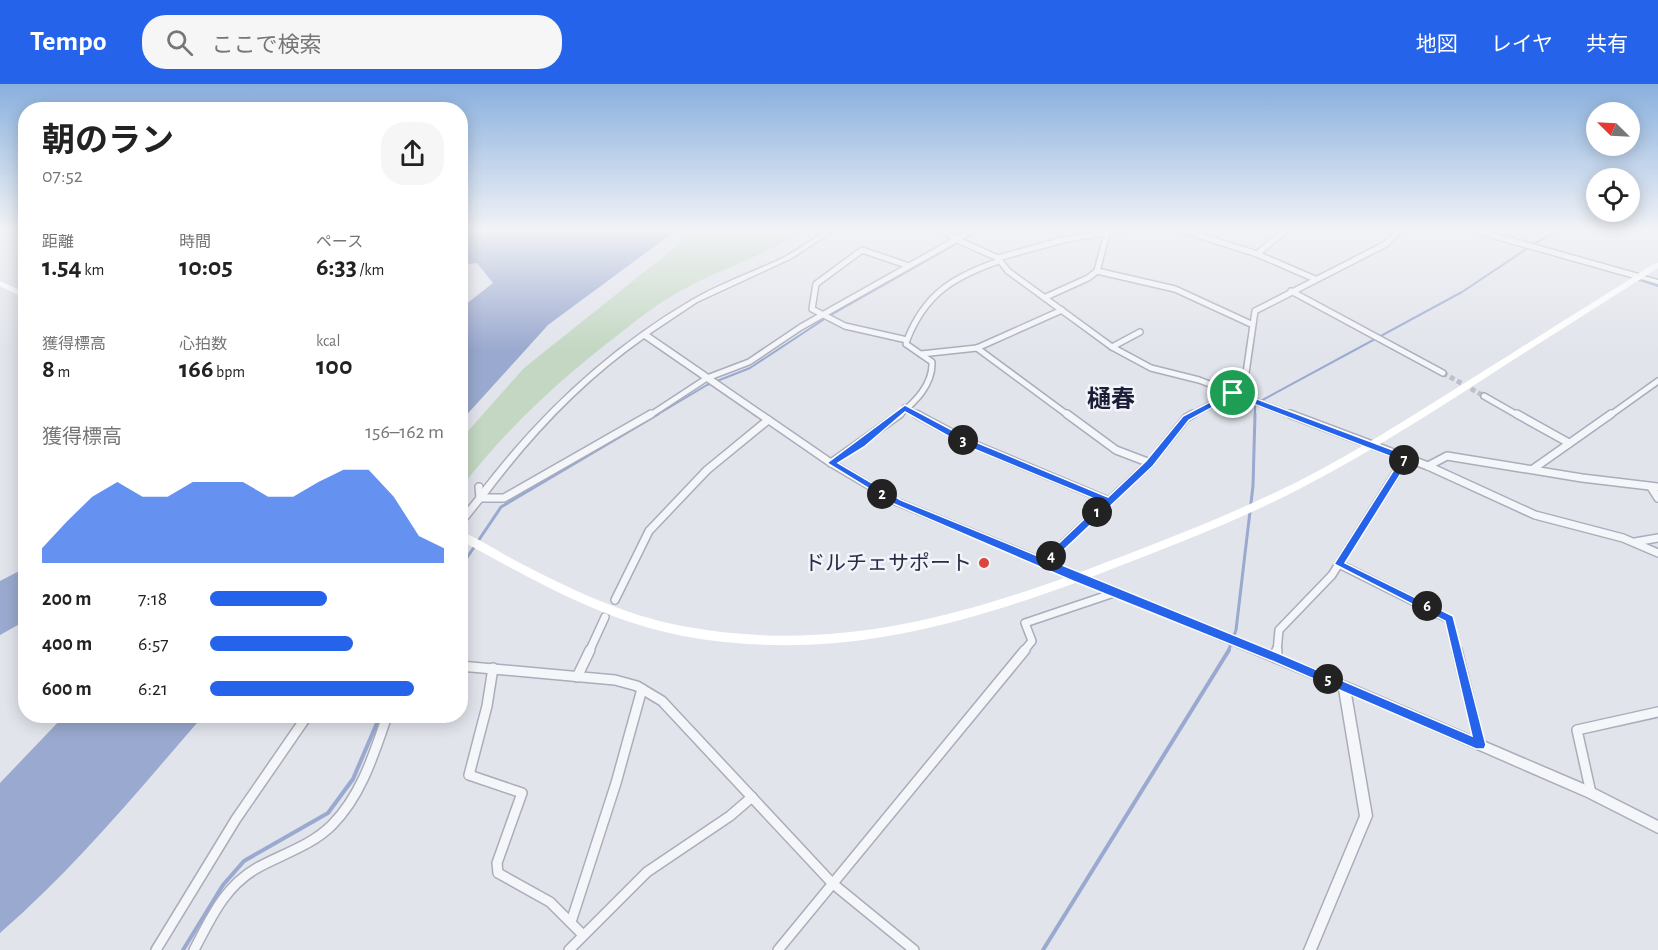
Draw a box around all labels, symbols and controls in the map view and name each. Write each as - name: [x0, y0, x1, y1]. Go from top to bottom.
- search box: [142, 15, 562, 69]
- icon: search: [163, 26, 196, 59]
- text: Tempo: [30, 28, 106, 56]
- text: ここで検索: [211, 34, 321, 56]
- text: 地図: [1416, 34, 1458, 55]
- text: レイヤ: [1491, 34, 1553, 55]
- text: 共有: [1586, 34, 1628, 55]
- north arrow: [1586, 102, 1640, 156]
- map controls: [1586, 102, 1640, 222]
- button: share: [381, 122, 444, 185]
- text: 朝のラン: [42, 125, 174, 158]
- text: 07:52: [42, 166, 83, 186]
- button: locate: [1586, 168, 1640, 222]
- text: 距離: [42, 234, 74, 250]
- text: 時間: [179, 234, 211, 250]
- text: ペース: [316, 234, 363, 250]
- text: 1.54: [42, 254, 82, 280]
- text: 10:05: [179, 254, 233, 280]
- text: 6:33: [316, 254, 357, 280]
- text: km: [82, 262, 104, 278]
- text: /km: [357, 262, 384, 278]
- text: kcal: [316, 333, 340, 349]
- text: 獲得標高: [42, 336, 106, 352]
- text: 心拍数: [179, 336, 227, 352]
- text: 100: [316, 353, 352, 379]
- text: 8: [42, 356, 55, 382]
- text: 166: [179, 356, 213, 382]
- text: m: [55, 364, 70, 380]
- text: bpm: [213, 364, 245, 380]
- pin: [1207, 367, 1258, 418]
- icon: arrive: [1216, 376, 1249, 409]
- district label: 樋春: [1087, 386, 1135, 412]
- text: 156–162 m: [365, 422, 444, 442]
- pin: 3: [948, 425, 978, 455]
- text: 獲得標高: [42, 427, 122, 447]
- text: 3: [960, 432, 966, 448]
- pin: 7: [1389, 445, 1419, 475]
- text: 7: [1401, 452, 1407, 468]
- pin: 2: [867, 479, 897, 509]
- text: 2: [878, 486, 886, 502]
- pin: 1: [1082, 497, 1112, 527]
- text: 1: [1094, 504, 1100, 520]
- pin: 4: [1036, 541, 1066, 571]
- text: 4: [1047, 548, 1055, 564]
- place label: ドルチェサポート: [804, 552, 972, 574]
- marker: ドルチェサポート: [977, 556, 991, 570]
- text: 200 m: [42, 589, 91, 609]
- text: 7:18: [138, 589, 167, 609]
- pin: 6: [1412, 591, 1442, 621]
- text: 6: [1423, 598, 1431, 614]
- text: 400 m: [42, 634, 92, 654]
- text: 6:57: [138, 634, 169, 654]
- pin: 5: [1313, 664, 1343, 694]
- text: 5: [1325, 671, 1331, 687]
- text: 600 m: [42, 679, 92, 699]
- text: 6:21: [138, 679, 168, 699]

